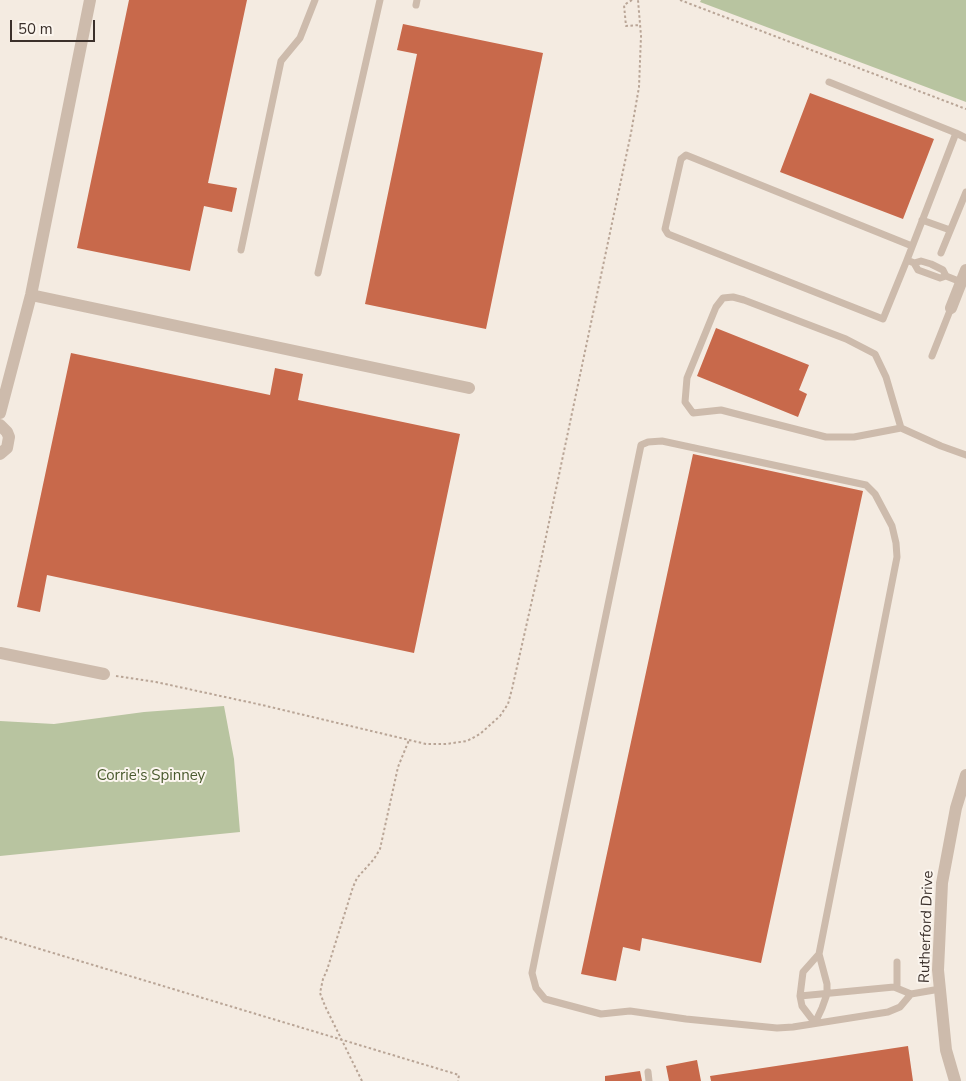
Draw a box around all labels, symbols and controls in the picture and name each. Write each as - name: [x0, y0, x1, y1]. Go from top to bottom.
- scale bar: [12, 10, 98, 42]
- text: 50 m: [18, 19, 53, 39]
- park label: Corrie's Spinney: [97, 767, 205, 785]
- street label: Rutherford Drive: [916, 870, 938, 984]

